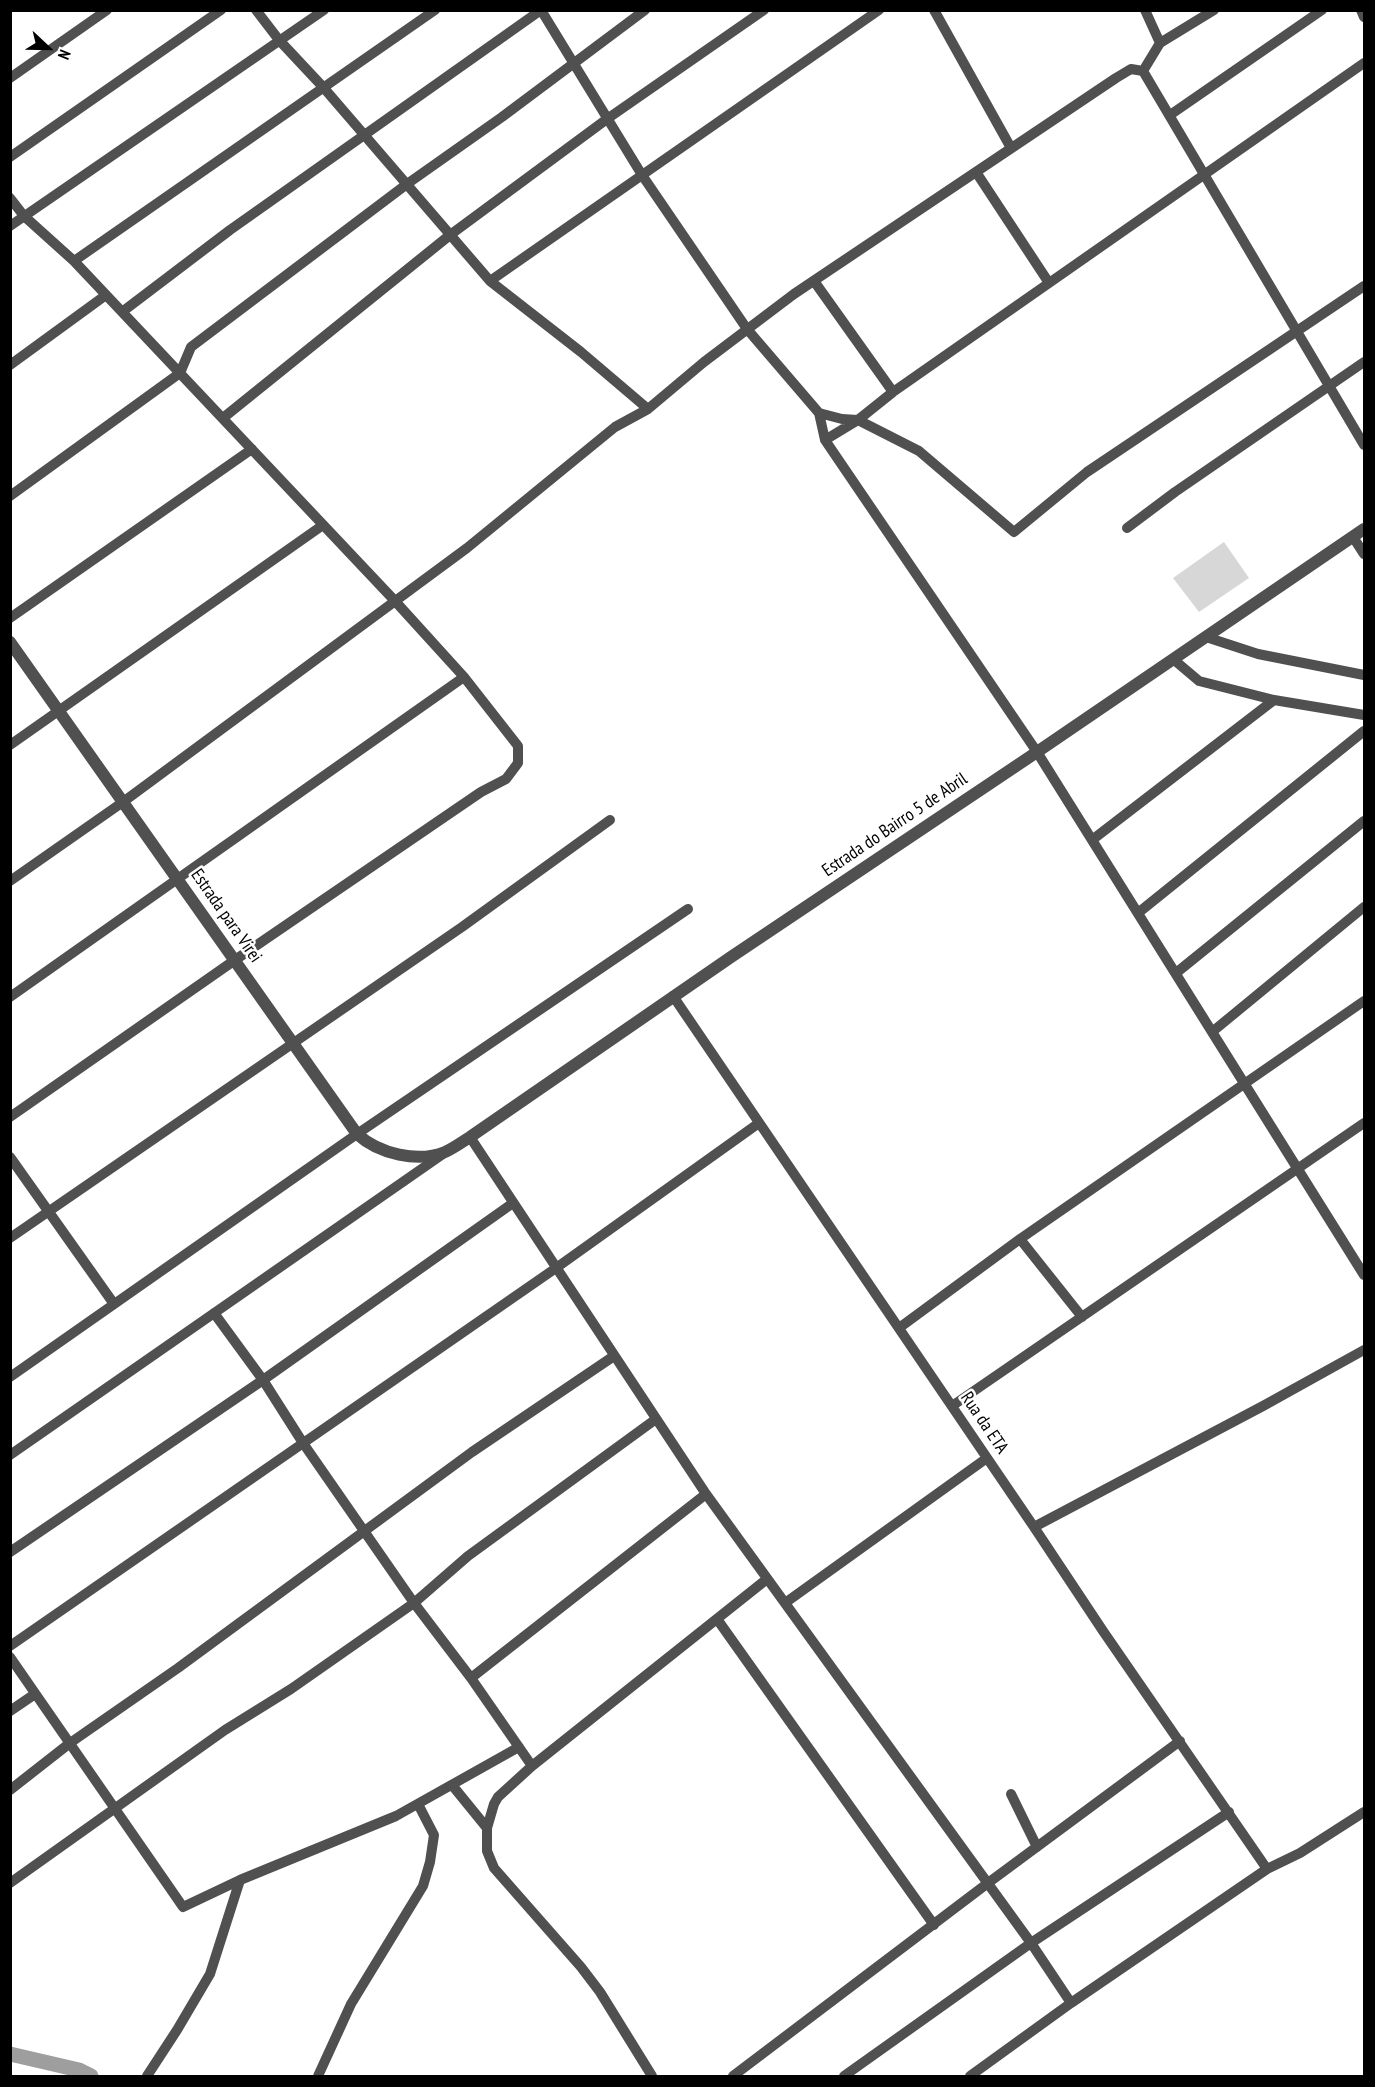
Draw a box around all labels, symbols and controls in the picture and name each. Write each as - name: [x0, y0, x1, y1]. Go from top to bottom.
- north arrow: [18, 18, 78, 78]
- text: N: [54, 47, 76, 62]
- street label: Estrada do Bairro 5 de Abril: [818, 768, 972, 882]
- street label: Estrada para Virei: [186, 865, 266, 967]
- street label: Rua da ETA: [956, 1388, 1012, 1458]

